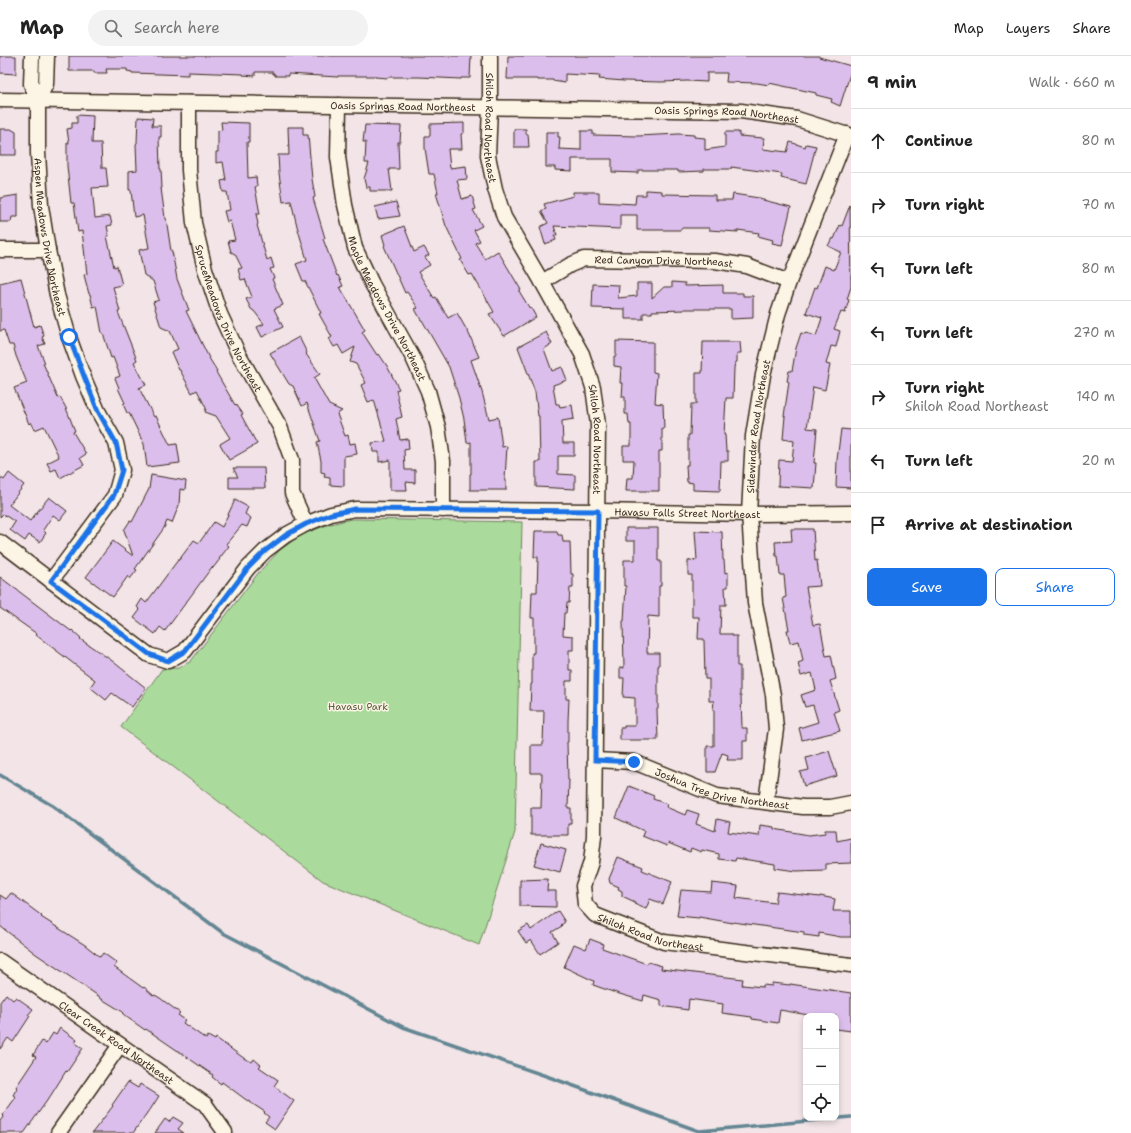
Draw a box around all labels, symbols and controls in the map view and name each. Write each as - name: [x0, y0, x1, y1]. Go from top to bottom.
- search box: [88, 10, 368, 46]
- text: Map: [20, 15, 64, 40]
- icon: search: [102, 17, 124, 39]
- text: Search here: [134, 18, 220, 38]
- text: Map: [954, 19, 984, 37]
- text: Layers: [1006, 19, 1050, 37]
- text: Share: [1072, 19, 1111, 37]
- text: 9 min: [867, 71, 917, 93]
- street label: Shiloh Road Northeast: [481, 73, 500, 184]
- text: Walk · 660 m: [1029, 74, 1115, 91]
- street label: Oasis Springs Road Northeast: [330, 99, 476, 114]
- street label: Oasis Springs Road Northeast: [654, 104, 800, 126]
- icon: ahead: [867, 130, 889, 152]
- text: Continue: [905, 131, 973, 151]
- text: 80 m: [1081, 132, 1115, 149]
- street label: Aspen Meadows Drive Northeast: [31, 157, 69, 318]
- icon: right: [867, 194, 889, 216]
- text: Turn right: [905, 195, 985, 215]
- text: 70 m: [1081, 196, 1115, 213]
- street label: Maple Meadows Drive Northeast: [345, 235, 429, 383]
- street label: SpruceMeadows Drive Northeast: [192, 243, 265, 394]
- street label: Red Canyon Drive Northeast: [595, 253, 734, 271]
- icon: left: [867, 258, 889, 280]
- text: Turn left: [905, 259, 973, 279]
- text: 80 m: [1081, 260, 1115, 277]
- icon: left: [867, 322, 889, 344]
- text: Turn left: [905, 323, 973, 343]
- text: 270 m: [1073, 324, 1115, 341]
- route start: [60, 328, 78, 346]
- street label: Sidewinder Road Northeast: [744, 358, 774, 494]
- text: Turn right: [905, 378, 985, 398]
- street label: Shiloh Road Northeast: [585, 382, 604, 494]
- icon: right: [867, 386, 889, 408]
- text: 140 m: [1076, 388, 1115, 405]
- text: Shiloh Road Northeast: [905, 398, 1049, 415]
- icon: left: [867, 450, 889, 472]
- text: Turn left: [905, 451, 973, 471]
- text: 20 m: [1082, 452, 1115, 469]
- street label: Havasu Falls Street Northeast: [614, 505, 761, 521]
- icon: arrive: [867, 514, 889, 536]
- text: Arrive at destination: [905, 515, 1073, 535]
- button: Save: [867, 568, 987, 606]
- button: Share: [995, 568, 1115, 606]
- park label: Havasu Park: [328, 700, 388, 713]
- route end: [625, 753, 643, 771]
- street label: Joshua Tree Drive Northeast: [653, 765, 790, 812]
- street label: Shiloh Road Northeast: [595, 911, 704, 954]
- street label: Clear Creek Road Northeast: [56, 998, 176, 1087]
- map controls: [803, 1013, 839, 1121]
- button: +: [803, 1013, 839, 1049]
- button: −: [803, 1049, 839, 1085]
- button: locate: [803, 1085, 839, 1121]

